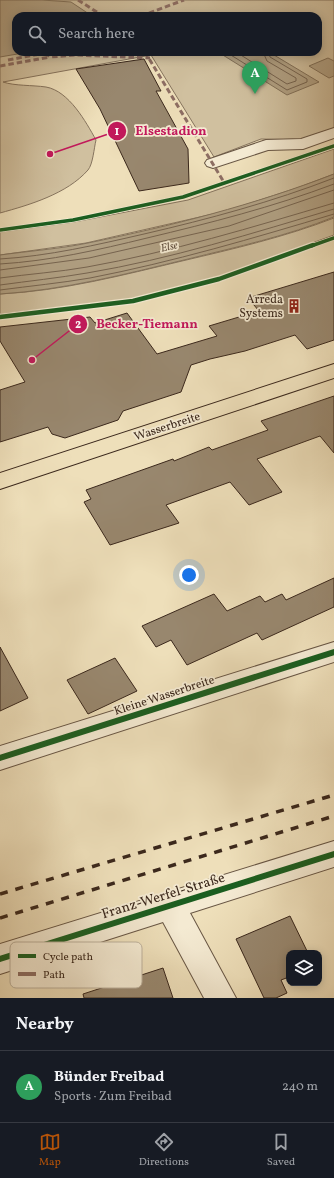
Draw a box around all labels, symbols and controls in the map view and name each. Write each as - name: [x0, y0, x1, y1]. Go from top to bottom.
- search box: [12, 12, 322, 56]
- icon: search: [26, 23, 48, 45]
- text: Search here: [58, 24, 135, 45]
- pin: A: [242, 61, 268, 94]
- callout: Elsestadion: [107, 118, 214, 143]
- text: Elsestadion: [135, 123, 207, 141]
- text: 1: [115, 124, 120, 140]
- water label: Else: [159, 238, 179, 257]
- place label: Arreda Systems: [239, 292, 283, 322]
- building icon: Arreda Systems: [286, 298, 302, 314]
- callout: Becker-Tiemann: [68, 311, 206, 336]
- text: Becker-Tiemann: [96, 316, 198, 334]
- text: 2: [75, 317, 81, 333]
- street label: Wasserbreite: [132, 409, 203, 445]
- your location: [179, 565, 199, 585]
- street label: Kleine Wasserbreite: [112, 672, 217, 720]
- street label: Franz-Werfel-Straße: [99, 869, 228, 924]
- legend: [10, 942, 142, 988]
- text: Cycle path: [43, 950, 93, 965]
- map controls: [286, 950, 322, 986]
- button: layers: [286, 950, 322, 986]
- text: Path: [43, 968, 66, 983]
- text: Nearby: [16, 1013, 74, 1036]
- text: Bünder Freibad: [54, 1067, 164, 1088]
- text: A: [24, 1078, 34, 1096]
- text: 240 m: [282, 1078, 318, 1096]
- text: Sports · Zum Freibad: [54, 1088, 172, 1106]
- tab: Map: [39, 1131, 61, 1170]
- tab: Directions: [139, 1131, 189, 1170]
- tab: Saved: [267, 1131, 295, 1170]

